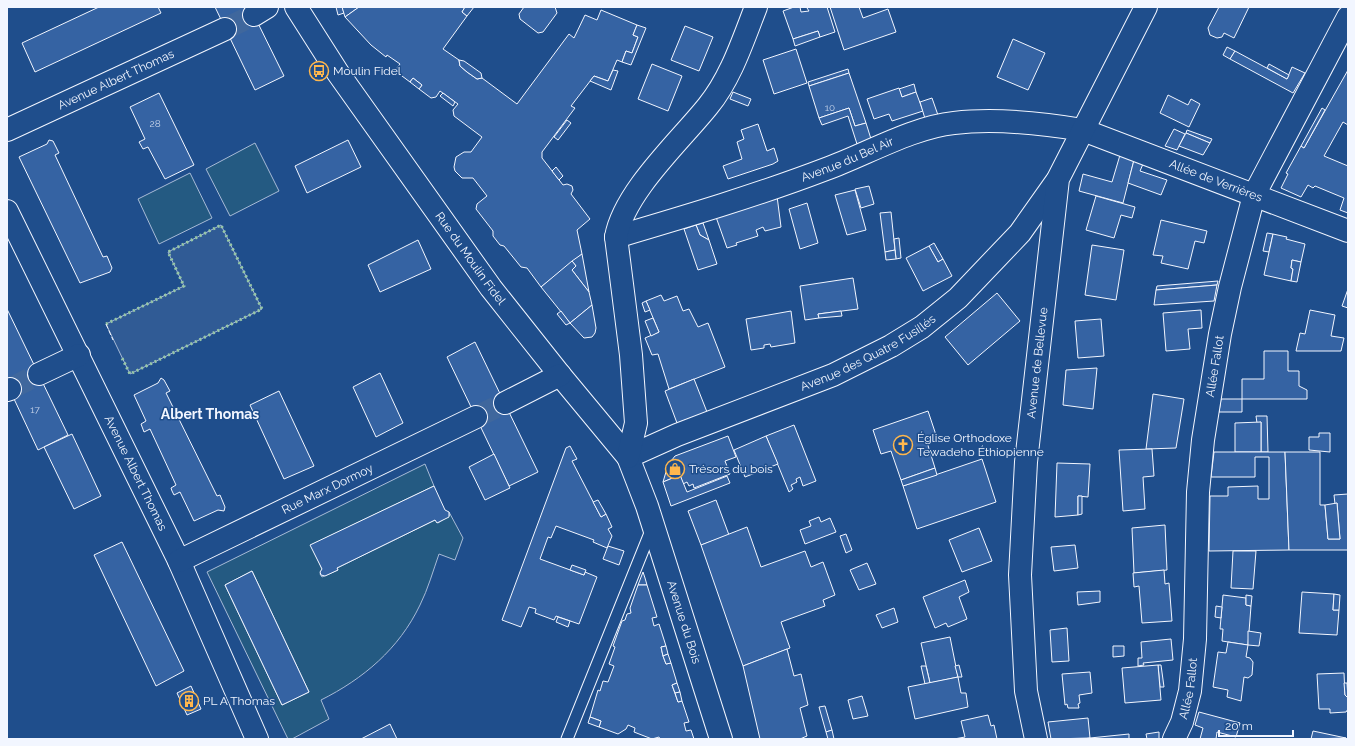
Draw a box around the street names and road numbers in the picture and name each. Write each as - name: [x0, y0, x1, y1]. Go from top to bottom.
- street label: Avenue Albert Thomas: [56, 47, 176, 112]
- street label: Avenue du Bel Air: [799, 134, 896, 185]
- street label: Allée de Verrières: [1167, 157, 1264, 205]
- street label: Rue du Moulin Fidel: [432, 209, 509, 308]
- street label: Avenue de Bellevue: [1024, 307, 1050, 419]
- street label: Avenue des Quatre Fusillés: [798, 312, 939, 394]
- street label: Allée Fallot: [1203, 334, 1227, 398]
- street label: Avenue Albert Thomas: [102, 413, 170, 533]
- street label: Rue Marx Dormoy: [280, 461, 376, 517]
- street label: Avenue du Bois: [664, 579, 704, 666]
- street label: Allée Fallot: [1176, 657, 1200, 721]

